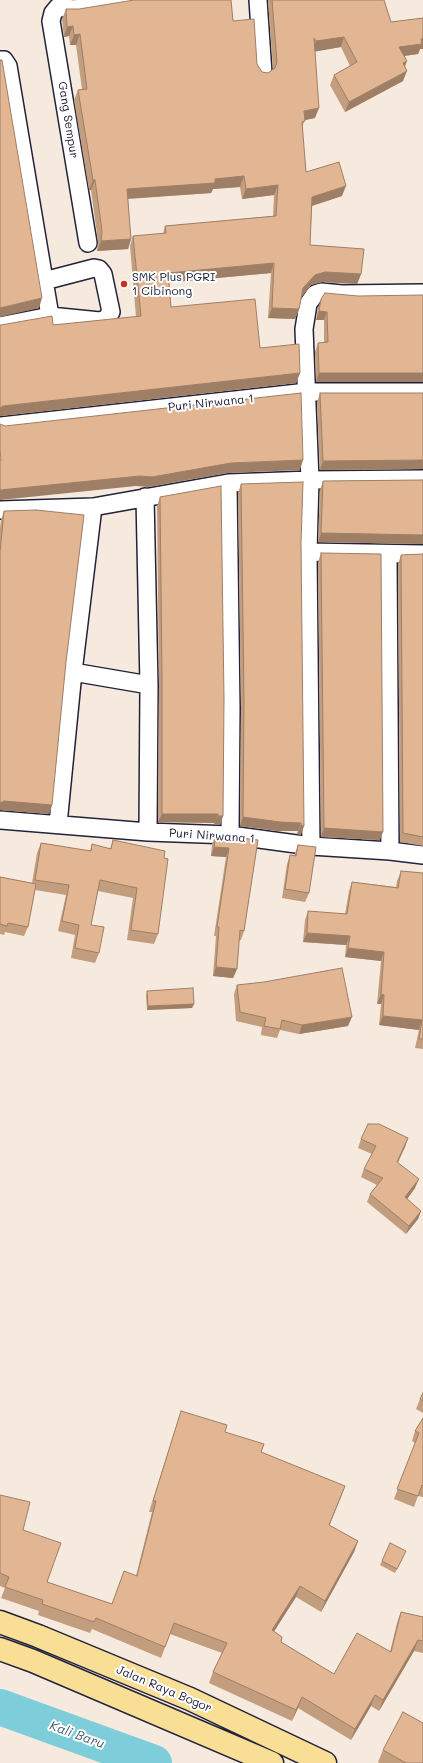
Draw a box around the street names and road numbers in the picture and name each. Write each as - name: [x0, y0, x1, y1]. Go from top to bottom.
- street label: Gang Sempur: [55, 81, 81, 159]
- street label: Puri Nirwana 1: [167, 391, 255, 415]
- street label: Puri Nirwana 1: [169, 826, 255, 846]
- street label: Jalan Raya Bogor: [114, 1662, 214, 1716]

